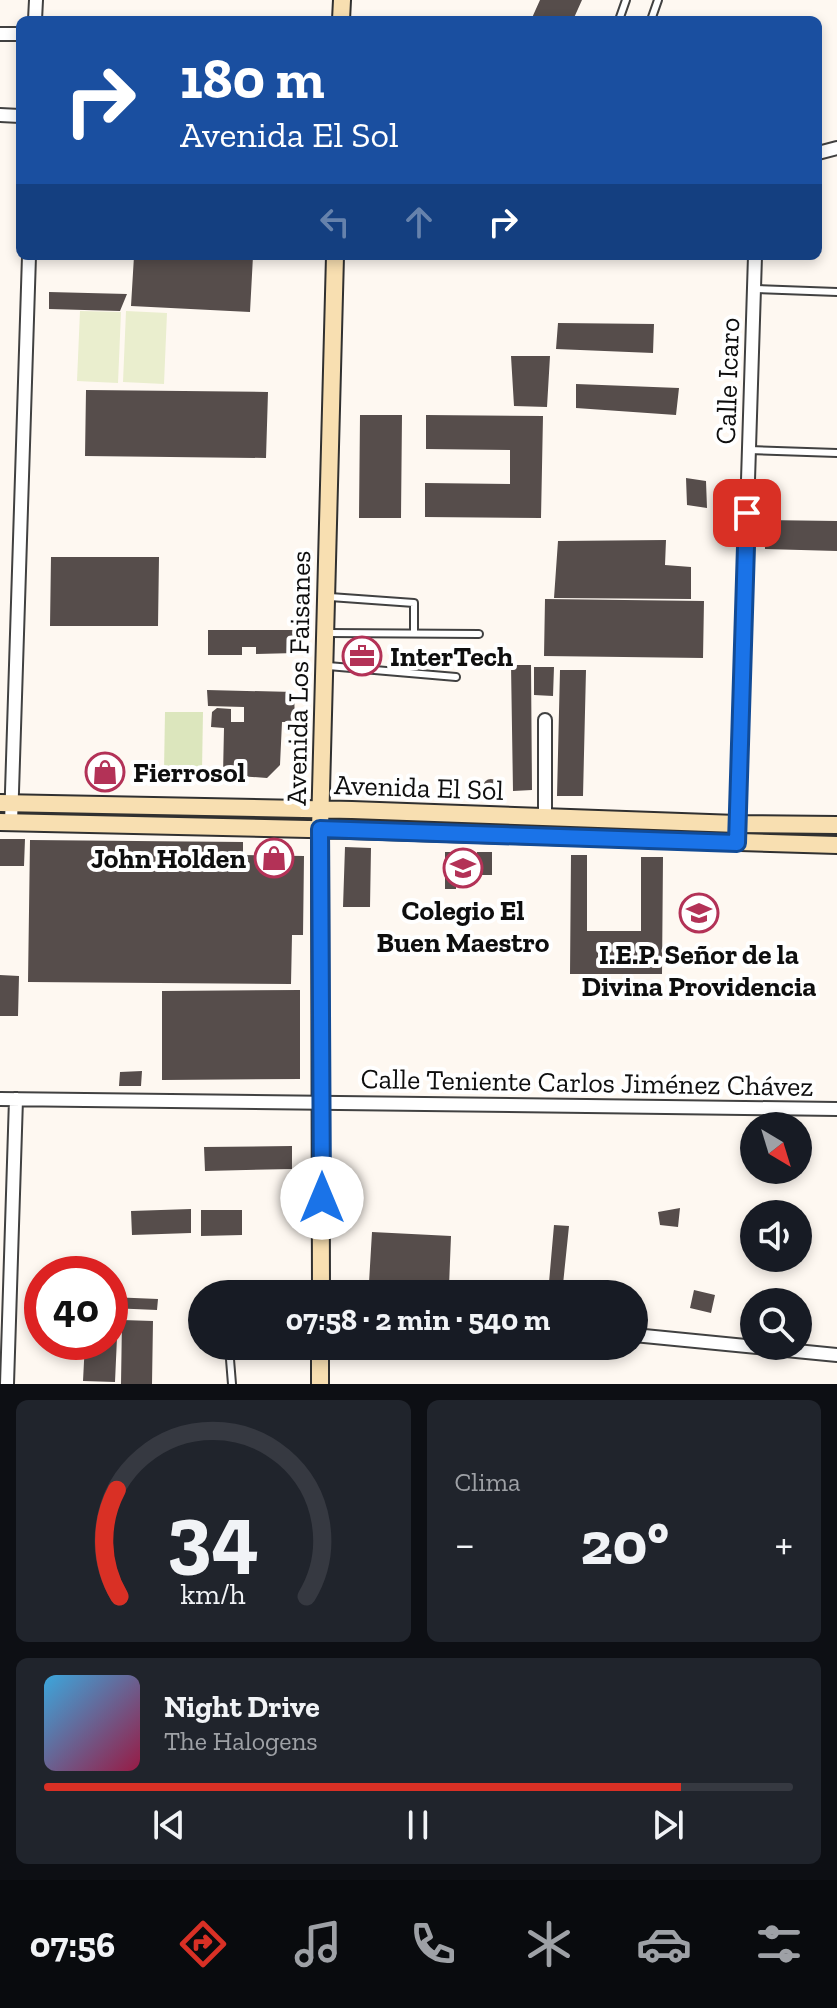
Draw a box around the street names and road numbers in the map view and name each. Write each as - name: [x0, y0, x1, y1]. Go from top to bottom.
- street label: Calle Icaro: [709, 317, 746, 445]
- street label: Avenida Los Faisanes: [280, 550, 317, 806]
- street label: Avenida El Sol: [333, 768, 504, 807]
- street label: Calle Teniente Carlos Jiménez Chávez: [360, 1062, 814, 1103]

